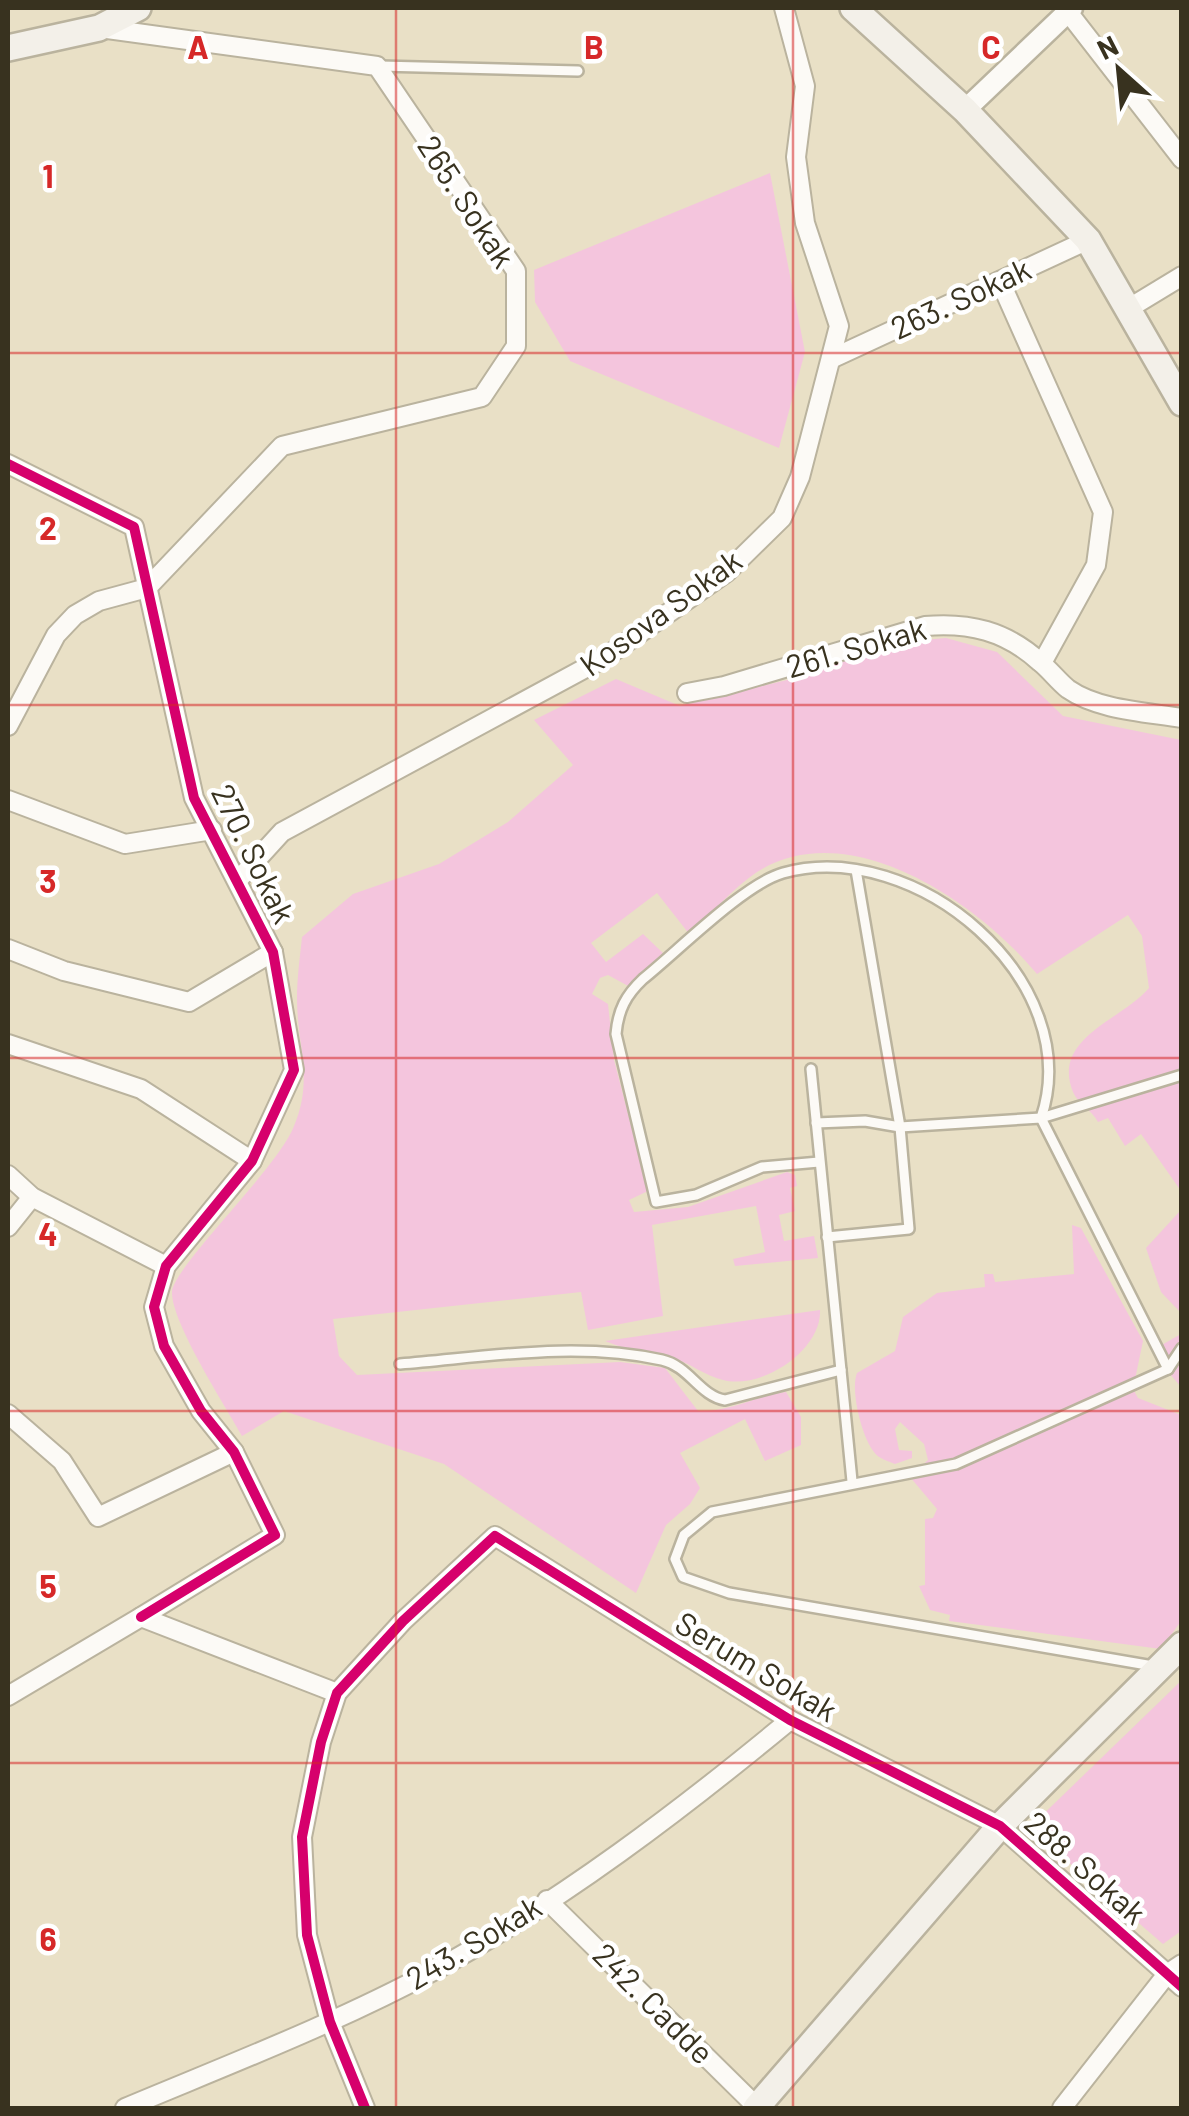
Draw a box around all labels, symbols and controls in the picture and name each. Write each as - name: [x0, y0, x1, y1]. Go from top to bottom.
- north arrow: [1069, 20, 1169, 120]
- text: A: [187, 27, 209, 65]
- text: B: [584, 27, 604, 65]
- text: C: [981, 27, 1001, 65]
- text: N: [1091, 27, 1123, 66]
- street label: 265. Sokak: [411, 128, 524, 274]
- text: 1: [42, 156, 54, 194]
- street label: 263. Sokak: [884, 248, 1036, 346]
- text: 2: [39, 508, 57, 546]
- street label: Kosova Sokak: [572, 540, 748, 683]
- street label: 261. Sokak: [781, 608, 930, 684]
- street label: 270. Sokak: [205, 777, 305, 929]
- text: 3: [39, 861, 57, 899]
- text: 4: [38, 1214, 58, 1252]
- text: 5: [39, 1566, 57, 1604]
- street label: Serum Sokak: [669, 1602, 845, 1728]
- street label: 288. Sokak: [1018, 1802, 1155, 1931]
- street label: 243. Sokak: [399, 1886, 547, 1996]
- text: 6: [39, 1919, 57, 1957]
- street label: 242. Cadde: [586, 1934, 723, 2071]

